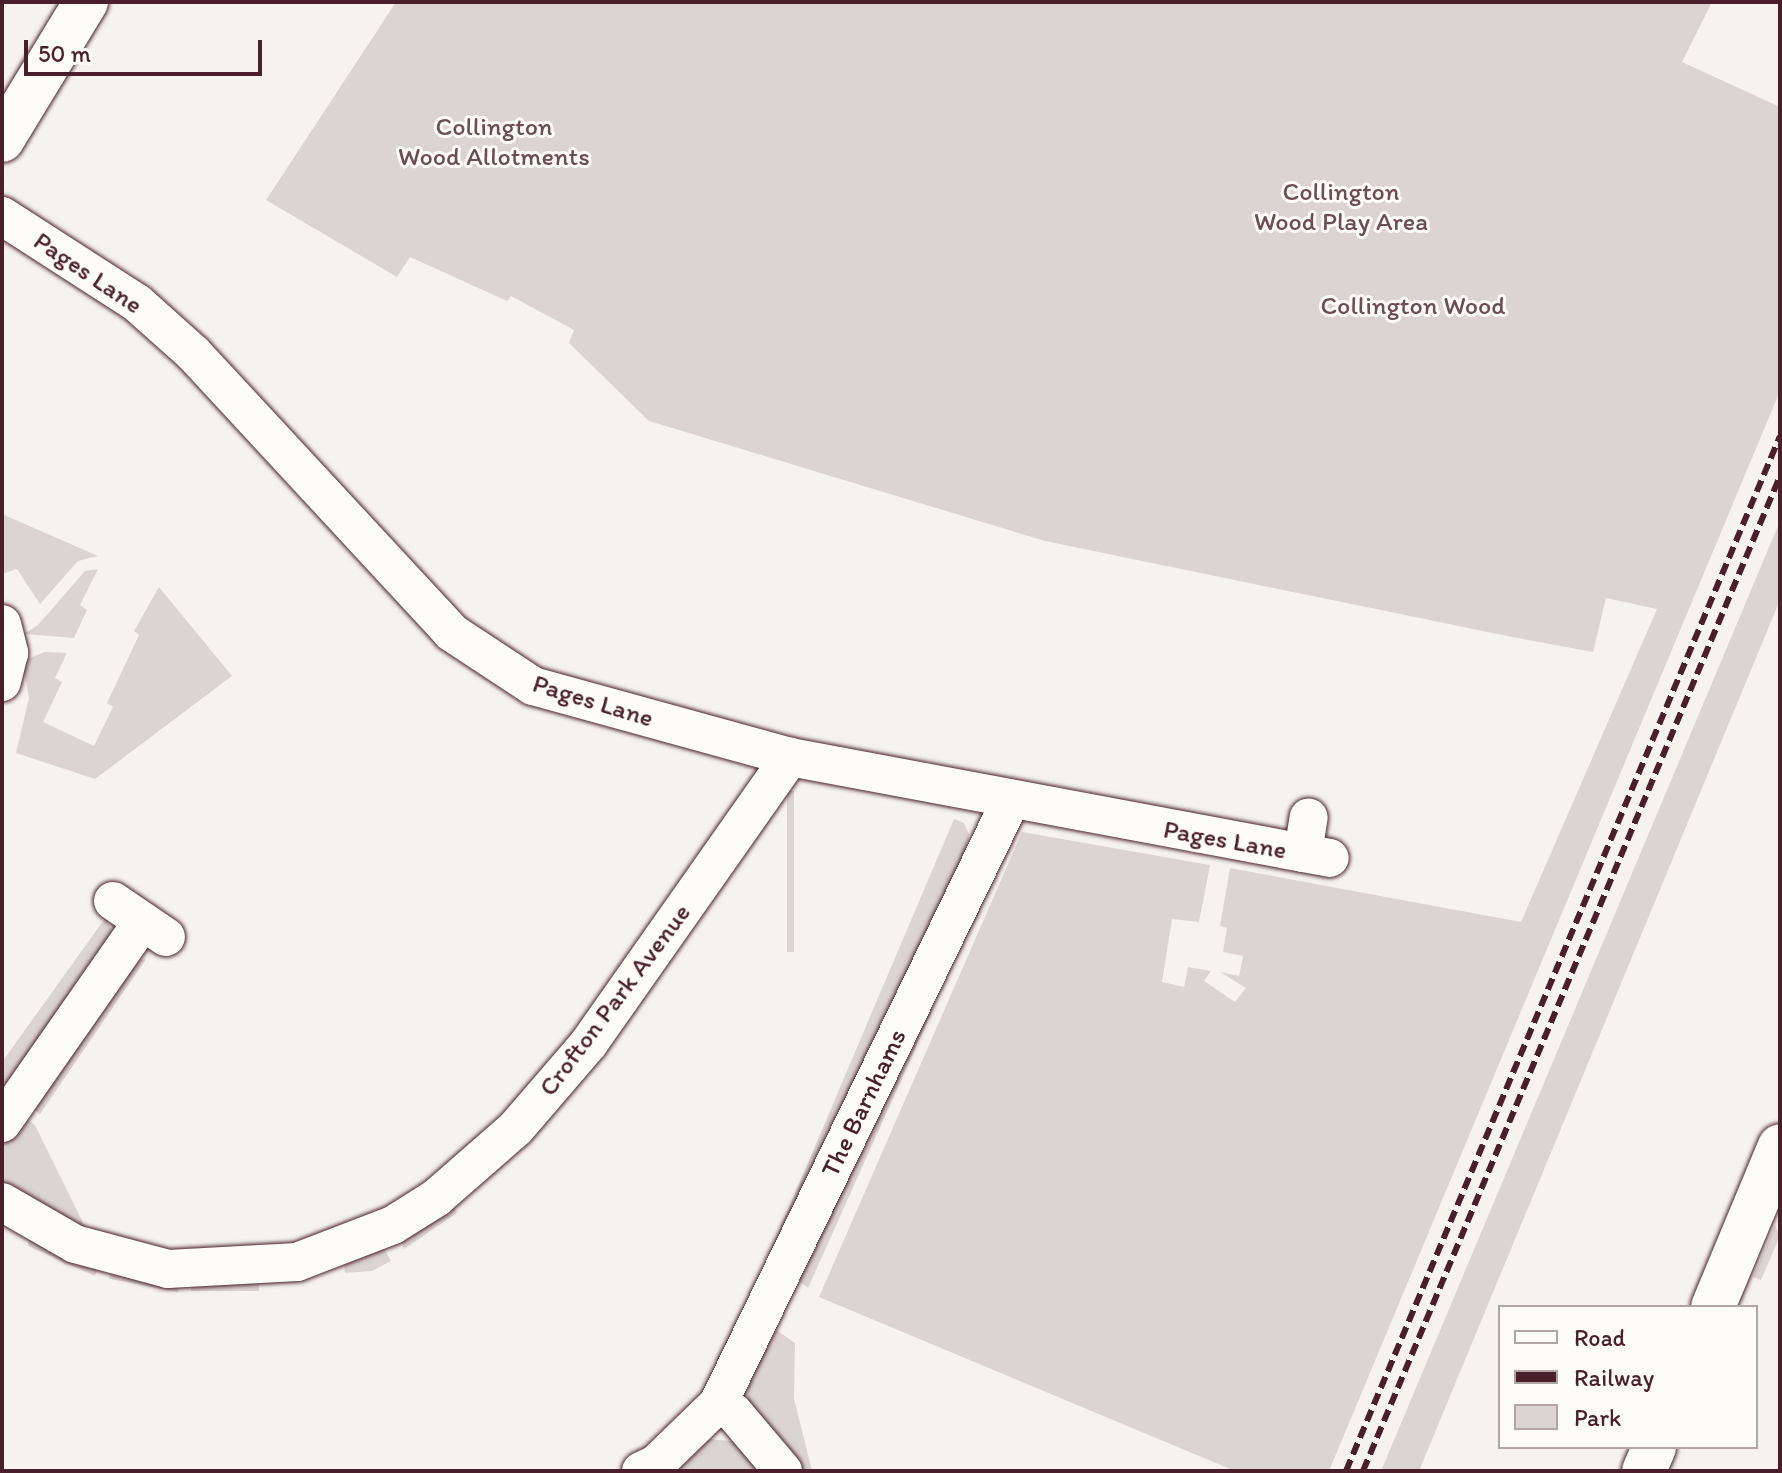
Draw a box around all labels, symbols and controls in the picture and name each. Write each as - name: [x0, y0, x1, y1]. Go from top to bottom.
- scale bar: [28, 24, 266, 74]
- text: 50 m: [38, 39, 91, 68]
- park label: Collington Wood Allotments: [398, 111, 590, 172]
- park label: Collington Wood Play Area: [1254, 176, 1428, 238]
- street label: Pages Lane: [28, 225, 148, 321]
- park label: Collington Wood: [1320, 290, 1506, 322]
- street label: Pages Lane: [529, 668, 657, 734]
- street label: Pages Lane: [1161, 814, 1289, 866]
- street label: Crofton Park Avenue: [533, 899, 697, 1101]
- street label: The Barnhams: [815, 1024, 913, 1182]
- legend: [1498, 1305, 1758, 1449]
- text: Road: [1574, 1323, 1626, 1352]
- text: Railway: [1574, 1363, 1654, 1392]
- text: Park: [1574, 1403, 1621, 1432]

